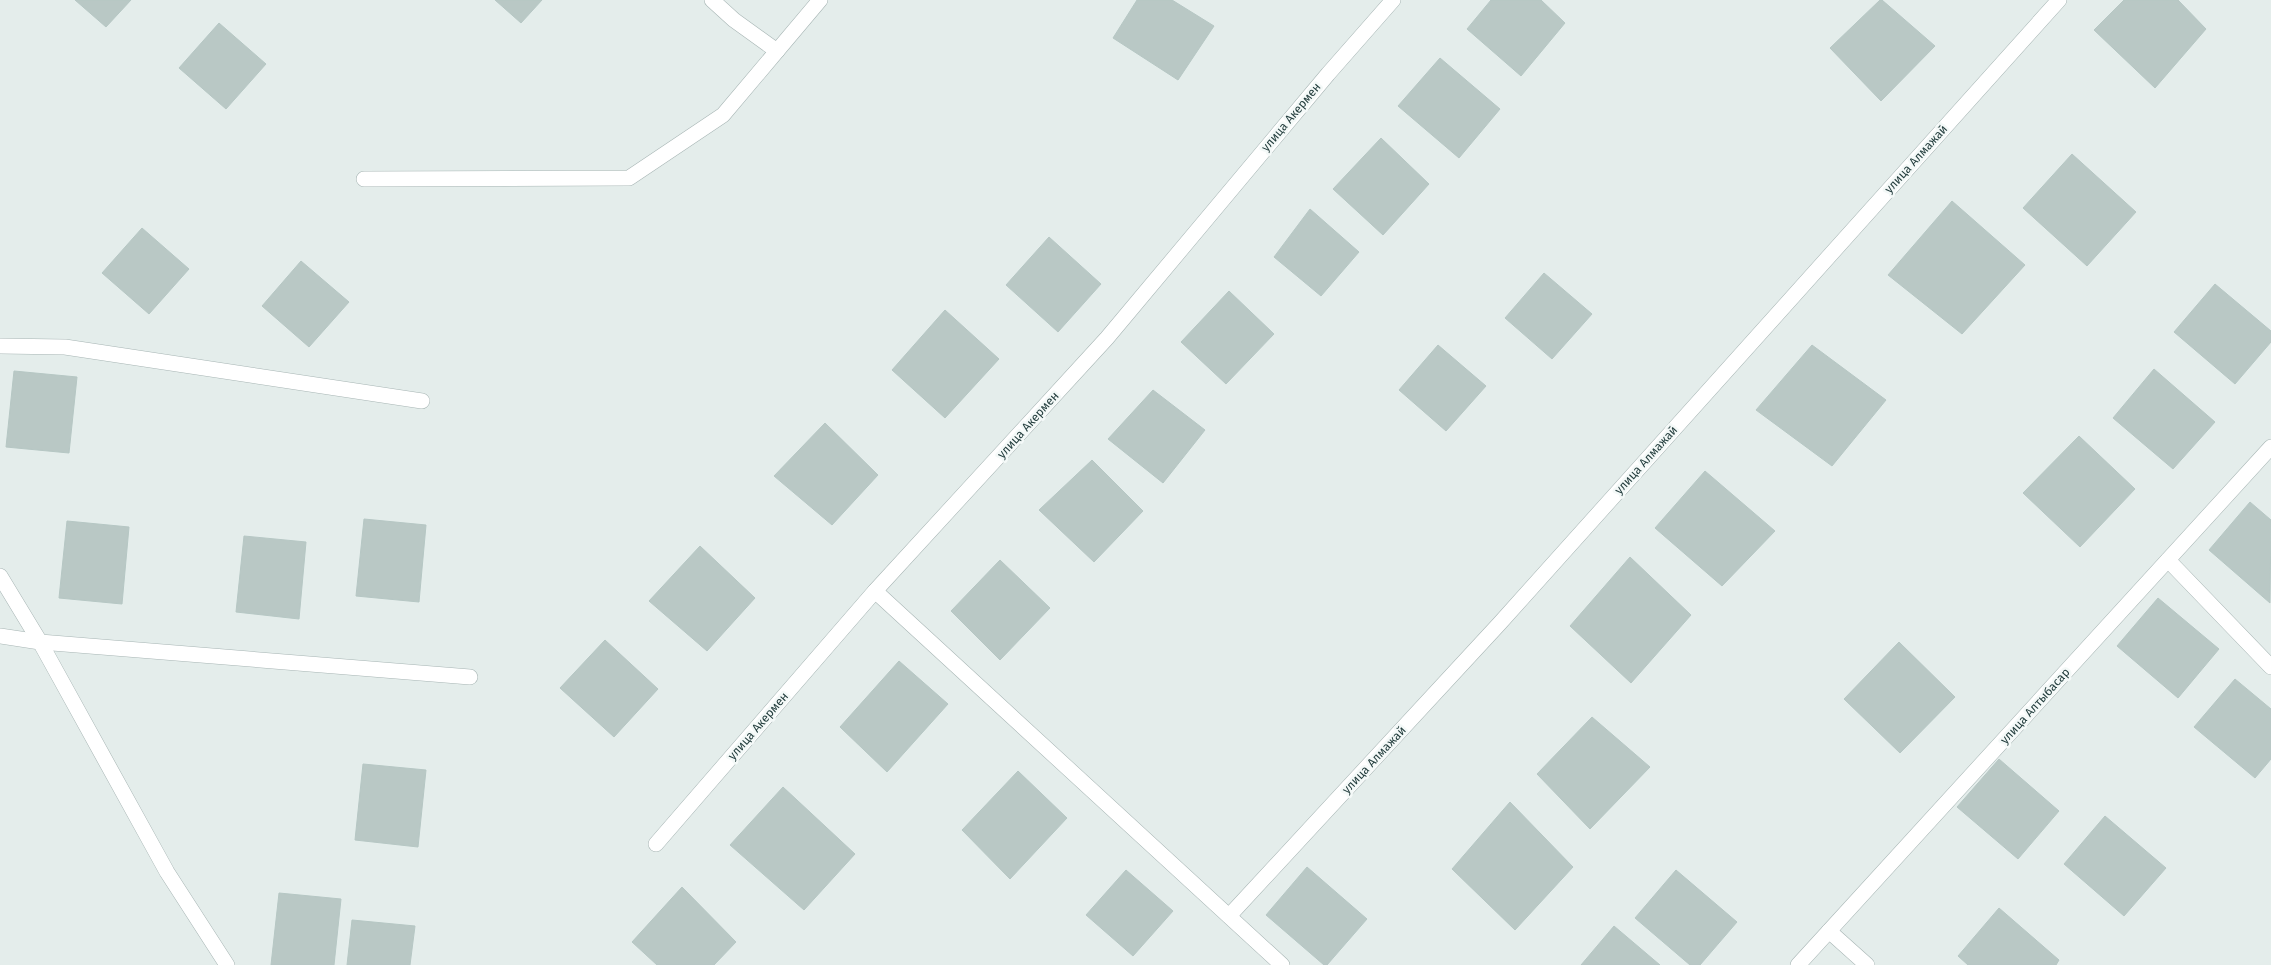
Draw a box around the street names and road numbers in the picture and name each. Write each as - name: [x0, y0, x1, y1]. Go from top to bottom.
- street label: улица Акермен: [1258, 80, 1324, 154]
- street label: улица Алмажай: [1882, 122, 1950, 196]
- street label: улица Акермен: [994, 389, 1062, 461]
- street label: улица Алмажай: [1612, 423, 1680, 497]
- street label: улица Алтыбасар: [1997, 665, 2073, 747]
- street label: улица Акермен: [725, 689, 791, 763]
- street label: улица Алмажай: [1339, 723, 1409, 797]

